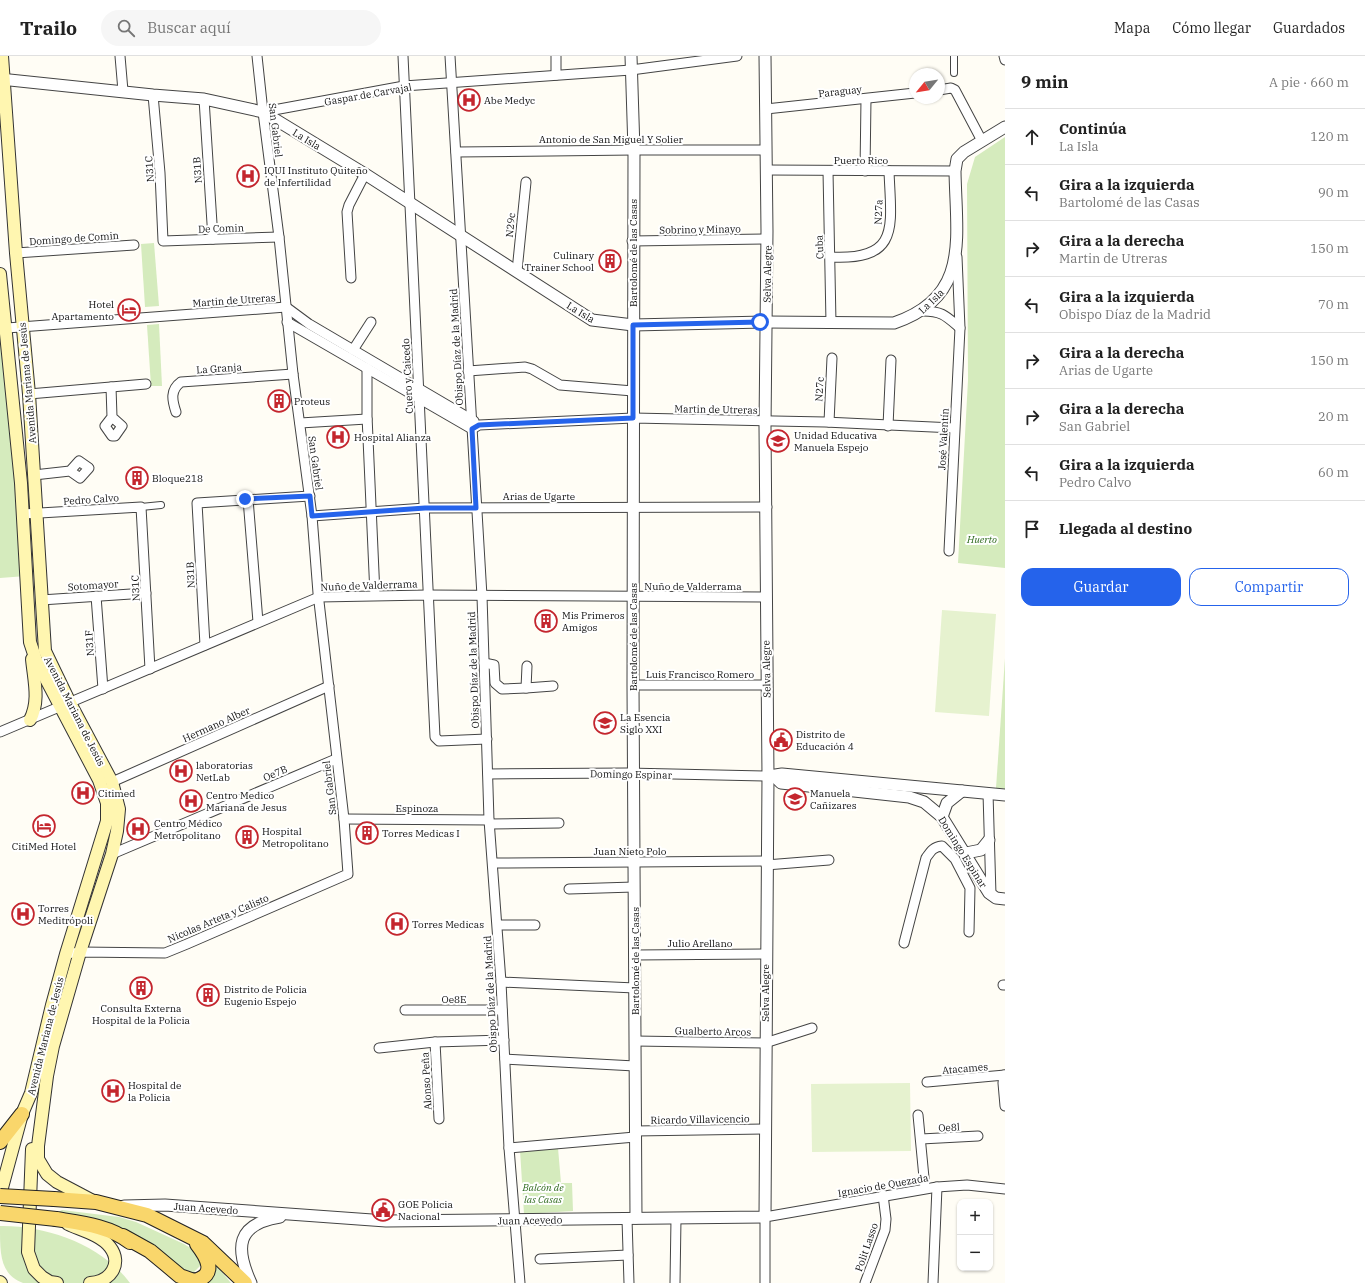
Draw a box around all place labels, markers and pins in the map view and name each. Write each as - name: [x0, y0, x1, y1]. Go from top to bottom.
- hospital icon: Abe Medyc: [456, 87, 482, 113]
- place label: Abe Medyc: [484, 94, 535, 107]
- hospital icon: IQUI Instituto Quiteño de Infertilidad: [235, 163, 261, 189]
- place label: IQUI Instituto Quiteño de Infertilidad: [264, 164, 368, 189]
- building icon: Culinary Trainer School: [597, 248, 623, 274]
- place label: Culinary Trainer School: [524, 249, 595, 274]
- hotel icon: Hotel Apartamento: [116, 297, 142, 323]
- place label: Hotel Apartamento: [52, 298, 114, 323]
- building icon: Proteus: [266, 388, 292, 414]
- place label: Proteus: [294, 395, 330, 408]
- hospital icon: Hospital Alianza: [325, 424, 351, 450]
- school or university icon: Unidad Educativa Manuela Espejo: [765, 428, 791, 454]
- place label: Unidad Educativa Manuela Espejo: [794, 429, 878, 454]
- place label: Hospital Alianza: [354, 431, 432, 444]
- building icon: Bloque218: [124, 465, 150, 491]
- place label: Bloque218: [152, 472, 203, 485]
- building icon: Mis Primeros Amigos: [533, 608, 559, 634]
- place label: Mis Primeros Amigos: [562, 609, 625, 634]
- school or university icon: La Esencia Siglo XXI: [592, 710, 618, 736]
- place label: La Esencia Siglo XXI: [620, 711, 671, 736]
- public building icon: Distrito de Educación 4: [768, 727, 794, 753]
- place label: Distrito de Educación 4: [796, 728, 854, 753]
- hospital icon: laboratorias NetLab: [168, 758, 194, 784]
- place label: laboratorias NetLab: [196, 759, 253, 784]
- hospital icon: Citimed: [70, 780, 96, 806]
- school or university icon: Manuela Cañizares: [782, 786, 808, 812]
- place label: Citimed: [98, 787, 135, 800]
- place label: Manuela Cañizares: [810, 787, 857, 812]
- hospital icon: Centro Medico Mariana de Jesus: [178, 788, 204, 814]
- place label: Centro Medico Mariana de Jesus: [206, 789, 287, 814]
- hotel icon: CitiMed Hotel: [31, 813, 57, 839]
- hospital icon: Centro Médico Metropolitano: [125, 816, 151, 842]
- place label: Centro Médico Metropolitano: [154, 817, 223, 842]
- building icon: Torres Medicas I: [354, 820, 380, 846]
- building icon: Hospital Metropolitano: [234, 824, 260, 850]
- place label: Hospital Metropolitano: [262, 825, 329, 850]
- place label: Torres Medicas I: [382, 827, 460, 840]
- place label: CitiMed Hotel: [12, 840, 76, 853]
- hospital icon: Torres Meditrópoli: [10, 901, 36, 927]
- place label: Torres Meditrópoli: [38, 902, 93, 927]
- hospital icon: Torres Medicas: [384, 911, 410, 937]
- place label: Torres Medicas: [412, 918, 484, 931]
- building icon: Consulta Externa Hospital de la Policia: [128, 975, 154, 1001]
- building icon: Distrito de Policia Eugenio Espejo: [195, 982, 221, 1008]
- place label: Distrito de Policia Eugenio Espejo: [224, 983, 308, 1008]
- place label: Consulta Externa Hospital de la Policia: [92, 1002, 191, 1027]
- hospital icon: Hospital de la Policia: [100, 1078, 126, 1104]
- place label: Hospital de la Policia: [128, 1079, 181, 1104]
- public building icon: GOE Policia Nacional: [370, 1197, 396, 1223]
- place label: GOE Policia Nacional: [398, 1198, 453, 1223]

